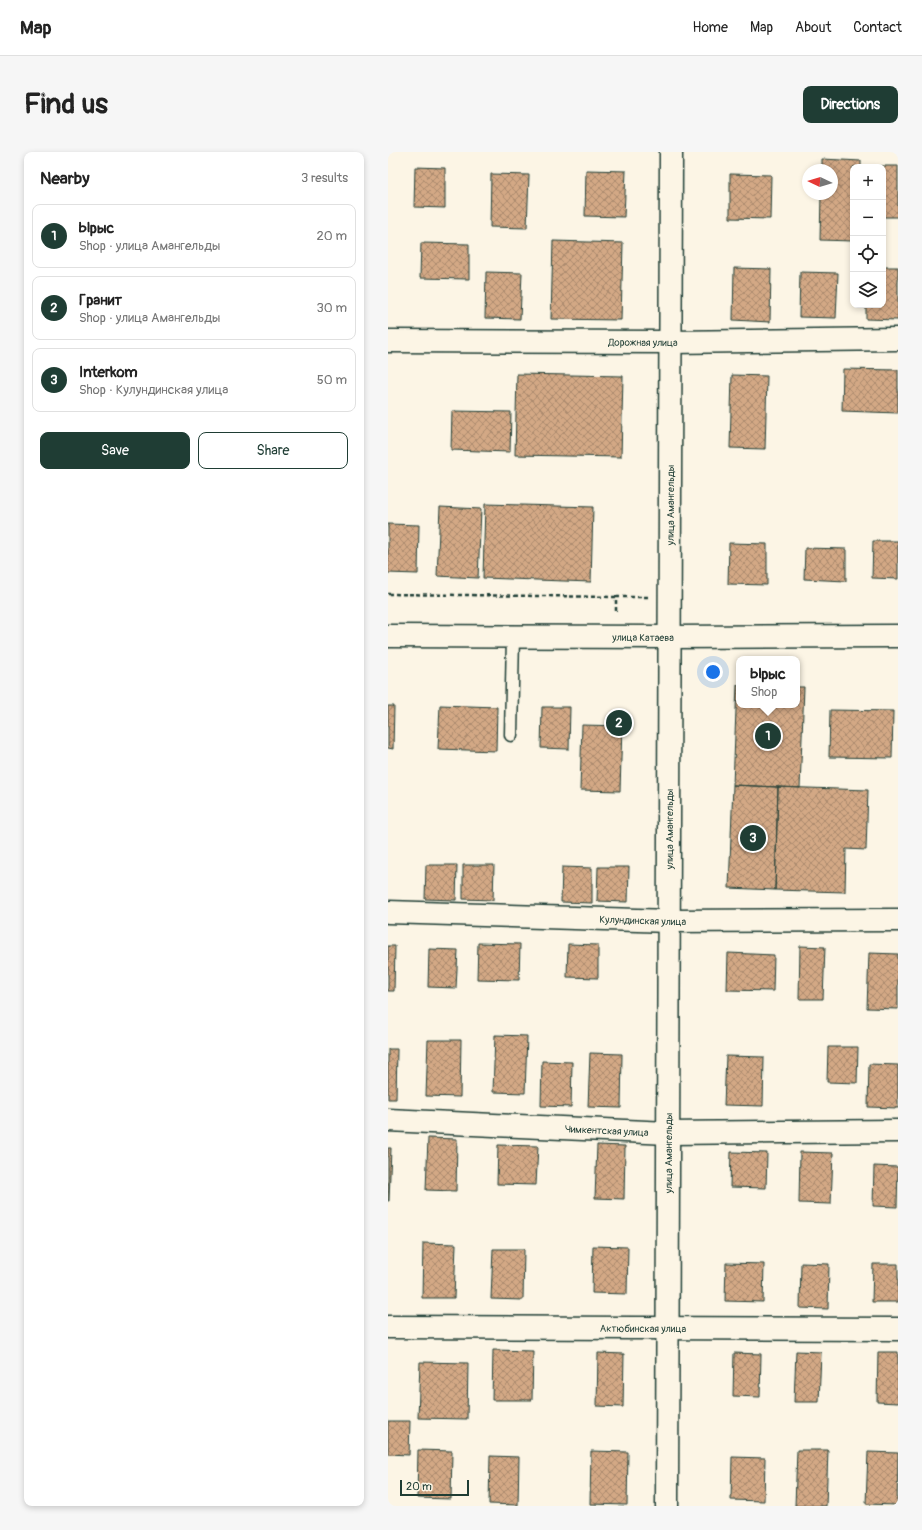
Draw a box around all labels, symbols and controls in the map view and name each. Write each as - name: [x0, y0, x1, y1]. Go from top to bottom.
- text: Map: [20, 16, 51, 40]
- text: Home: [693, 19, 728, 36]
- text: Map: [750, 19, 773, 36]
- text: About: [795, 19, 831, 36]
- text: Contact: [853, 19, 902, 36]
- button: Directions: [803, 86, 898, 123]
- text: Find us: [24, 87, 108, 122]
- north arrow: [802, 164, 838, 200]
- map controls: [850, 164, 886, 308]
- button: +: [850, 164, 886, 200]
- text: Nearby: [40, 168, 89, 189]
- text: 3 results: [301, 170, 348, 186]
- button: −: [850, 200, 886, 236]
- text: Ырыс: [79, 219, 114, 238]
- text: 1: [51, 228, 57, 244]
- text: 20 m: [316, 228, 347, 244]
- button: locate: [850, 236, 886, 272]
- text: Shop · улица Амангельды: [79, 238, 220, 254]
- button: layers: [850, 272, 886, 308]
- text: Гранит: [79, 291, 122, 310]
- text: 2: [50, 300, 58, 316]
- text: 30 m: [317, 300, 347, 316]
- text: Shop · улица Амангельды: [79, 310, 220, 326]
- street label: Дорожная улица: [607, 337, 678, 349]
- text: Interkom: [79, 363, 138, 382]
- text: 3: [50, 372, 58, 388]
- text: 50 m: [317, 372, 347, 388]
- text: Shop · Кулундинская улица: [79, 382, 228, 398]
- button: Save: [40, 432, 190, 469]
- button: Share: [198, 432, 348, 469]
- street label: улица Амангельды: [665, 465, 677, 546]
- street label: улица Катаева: [611, 632, 674, 644]
- popup: [736, 656, 800, 708]
- your location: [703, 662, 723, 682]
- text: Ырыс: [750, 665, 786, 684]
- text: Shop: [750, 684, 777, 700]
- pin: 2: [606, 708, 632, 738]
- pin: 1: [755, 721, 781, 751]
- street label: улица Амангельды: [664, 789, 676, 870]
- pin: 3: [740, 823, 766, 853]
- street label: Кулундинская улица: [599, 914, 687, 928]
- street label: улица Амангельды: [663, 1113, 675, 1194]
- street label: Чимкентская улица: [565, 1123, 649, 1139]
- street label: Актюбинская улица: [600, 1323, 687, 1335]
- scale bar: [400, 1478, 469, 1497]
- text: 20 m: [406, 1480, 432, 1493]

